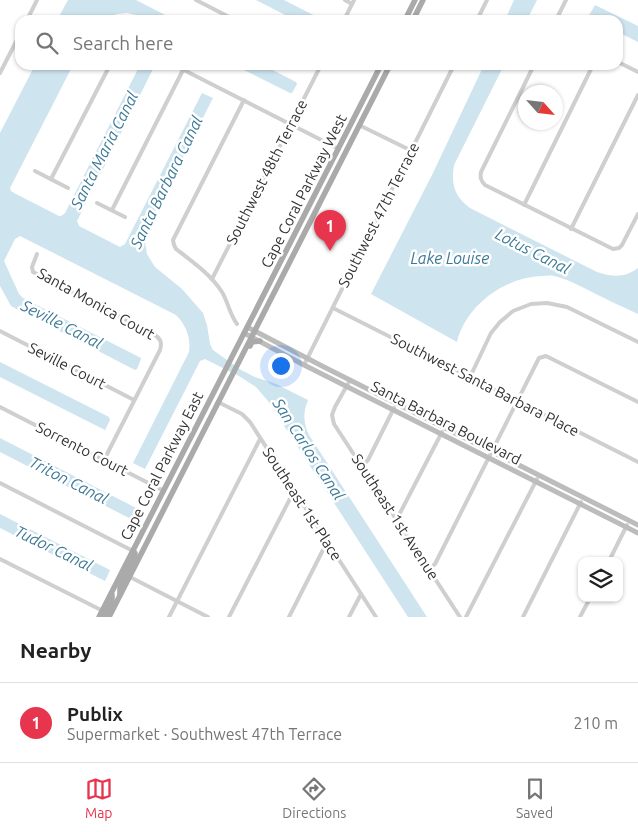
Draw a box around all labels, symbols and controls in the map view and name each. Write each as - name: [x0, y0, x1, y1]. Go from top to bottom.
- search box: [15, 15, 623, 70]
- icon: search: [33, 29, 61, 57]
- text: Search here: [73, 32, 173, 54]
- north arrow: [518, 85, 563, 130]
- water label: Santa Maria Canal: [66, 88, 142, 213]
- street label: Southwest 48th Terrace: [223, 96, 311, 247]
- street label: Cape Coral Parkway West: [257, 111, 350, 270]
- water label: Santa Barbara Canal: [126, 113, 206, 252]
- street label: Southwest 47th Terrace: [335, 139, 423, 290]
- pin: 1: [314, 210, 346, 251]
- water label: Lotus Canal: [493, 224, 574, 278]
- water label: Lake Louise: [411, 249, 489, 267]
- street label: Santa Monica Court: [35, 264, 158, 343]
- water label: Seville Canal: [18, 295, 106, 352]
- street label: Southwest Santa Barbara Place: [388, 330, 582, 439]
- street label: Seville Court: [26, 339, 109, 392]
- your location: [268, 353, 294, 379]
- street label: Santa Barbara Boulevard: [368, 377, 524, 468]
- street label: Cape Coral Parkway East: [117, 389, 207, 543]
- water label: San Carlos Canal: [269, 394, 349, 504]
- street label: Sorrento Court: [33, 418, 131, 479]
- street label: Southeast 1st Place: [259, 444, 345, 564]
- street label: Southeast 1st Avenue: [348, 451, 442, 583]
- water label: Triton Canal: [27, 452, 112, 508]
- water label: Tudor Canal: [12, 521, 96, 575]
- map controls: [578, 557, 623, 602]
- button: layers: [578, 557, 623, 602]
- text: Nearby: [20, 638, 91, 662]
- text: Publix: [67, 703, 123, 725]
- text: 1: [31, 714, 41, 732]
- text: 210 m: [573, 714, 618, 732]
- text: Supermarket · Southwest 47th Terrace: [67, 725, 342, 743]
- tab: Map: [85, 775, 113, 821]
- tab: Directions: [282, 775, 346, 821]
- tab: Saved: [516, 775, 553, 821]

